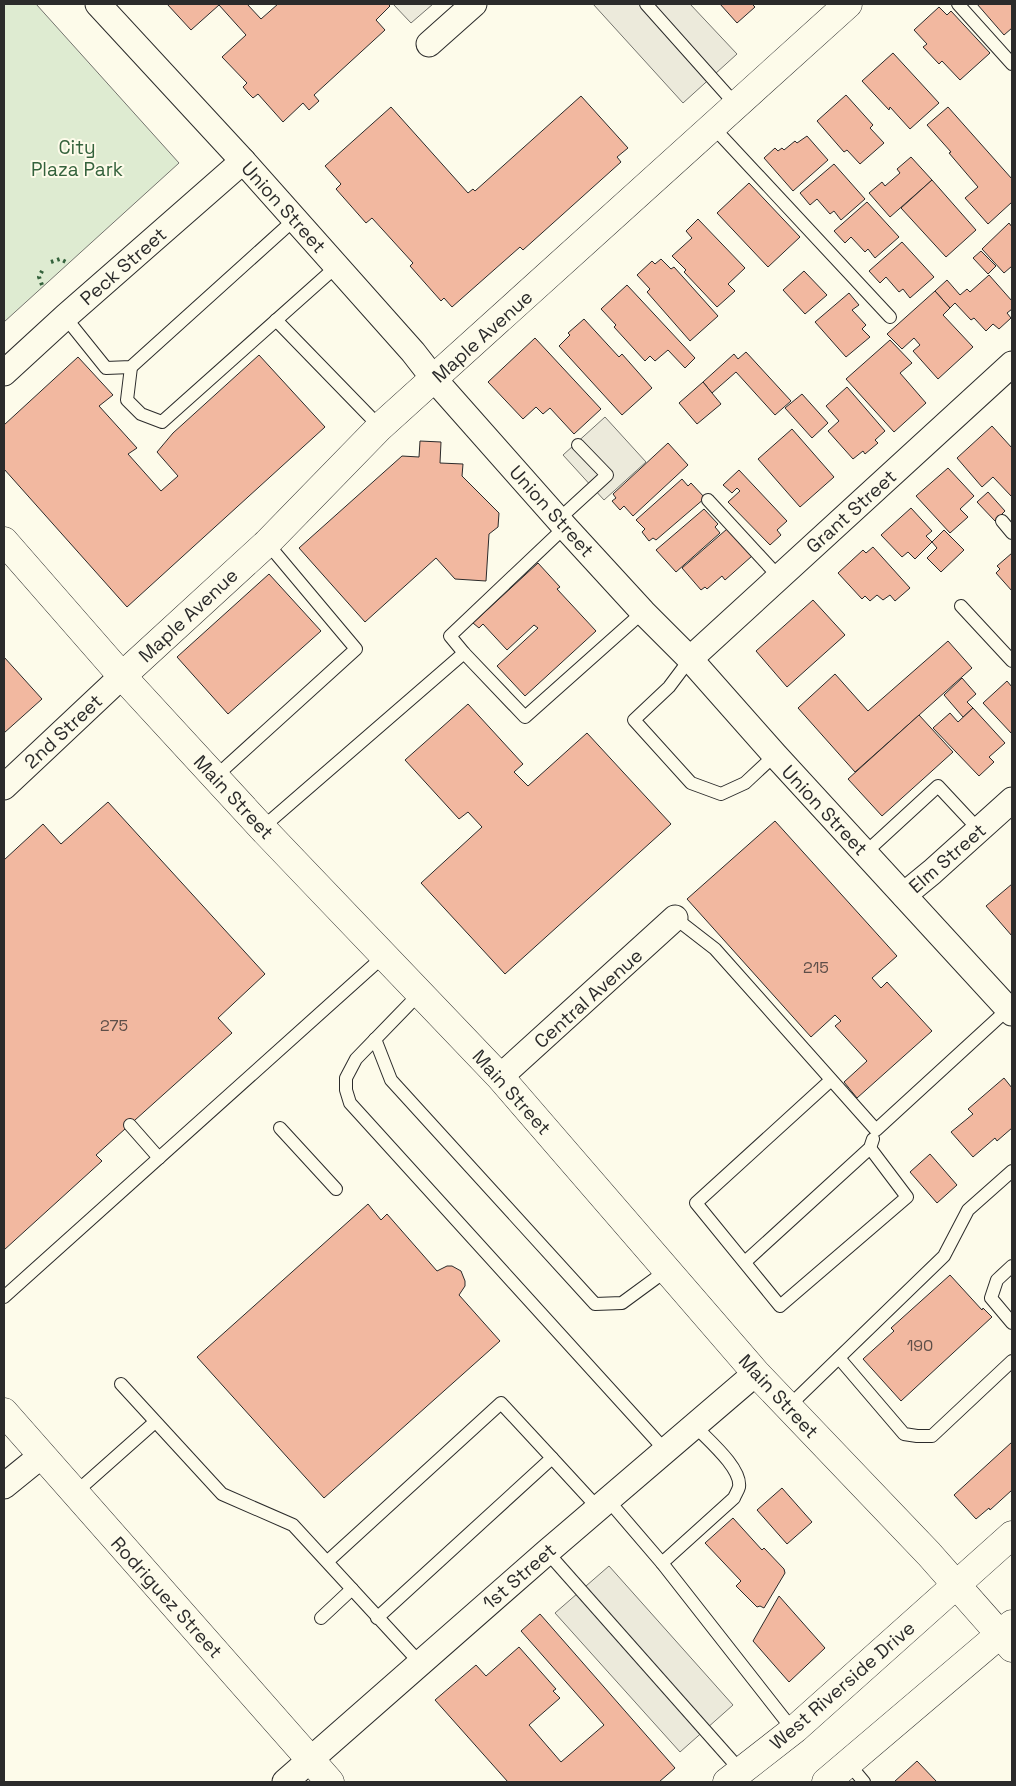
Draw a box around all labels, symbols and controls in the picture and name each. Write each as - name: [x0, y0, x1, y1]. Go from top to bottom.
- park label: City Plaza Park: [31, 135, 123, 182]
- street label: Union Street: [236, 156, 331, 259]
- street label: Peck Street: [75, 222, 172, 311]
- street label: Maple Avenue: [427, 285, 538, 388]
- street label: Union Street: [504, 460, 599, 563]
- street label: Grant Street: [801, 464, 902, 559]
- street label: Maple Avenue: [133, 563, 243, 668]
- street label: 2nd Street: [19, 689, 108, 774]
- street label: Main Street: [188, 750, 279, 845]
- street label: Union Street: [776, 760, 873, 861]
- street label: Elm Street: [903, 818, 991, 899]
- street label: Central Avenue: [529, 943, 648, 1054]
- house number: 215: [803, 957, 829, 978]
- house number: 275: [100, 1015, 128, 1036]
- street label: Main Street: [467, 1044, 557, 1140]
- house number: 190: [907, 1335, 933, 1356]
- street label: Main Street: [733, 1349, 824, 1444]
- street label: Rodriguez Street: [105, 1531, 228, 1663]
- street label: 1st Street: [477, 1538, 561, 1615]
- street label: West Riverside Drive: [765, 1615, 920, 1755]

